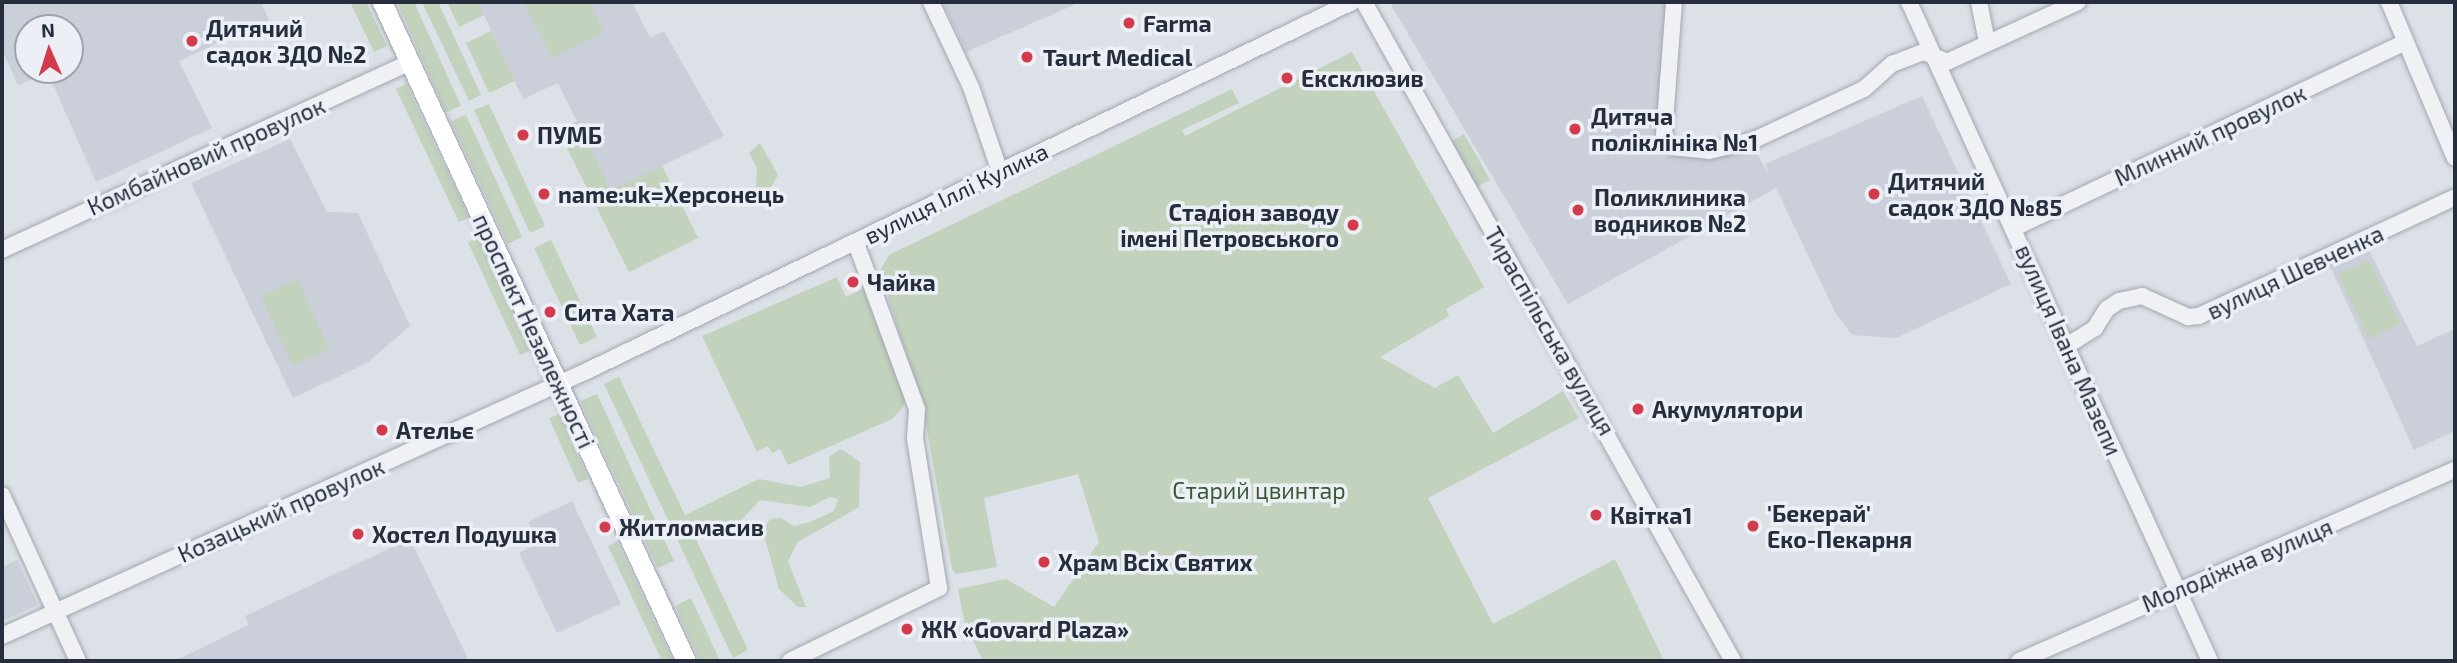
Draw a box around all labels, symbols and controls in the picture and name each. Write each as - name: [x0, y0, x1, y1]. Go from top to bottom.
- place label: Farma: [1143, 9, 1212, 37]
- north arrow: [14, 14, 84, 84]
- place label: Дитячий садок ЗДО №2: [206, 14, 366, 68]
- marker: Farma: [1121, 15, 1137, 31]
- text: N: [41, 18, 55, 41]
- marker: Дитячий садок ЗДО №2: [184, 33, 200, 49]
- place label: Taurt Medical: [1043, 43, 1192, 71]
- marker: Taurt Medical: [1017, 47, 1037, 67]
- place label: Ексклюзив: [1301, 64, 1424, 92]
- marker: Ексклюзив: [1279, 70, 1295, 86]
- street label: Млинний провулок: [2110, 79, 2310, 191]
- street label: Комбайновий провулок: [83, 91, 329, 221]
- place label: Дитяча поліклініка №1: [1591, 102, 1758, 156]
- marker: Дитяча поліклініка №1: [1565, 119, 1585, 139]
- place label: ПУМБ: [537, 121, 602, 149]
- marker: ПУМБ: [515, 127, 531, 143]
- street label: вулиця Іллі Кулика: [860, 137, 1052, 249]
- place label: Дитячий садок ЗДО №85: [1888, 167, 2062, 221]
- place label: name:uk=Херсонець: [558, 180, 784, 208]
- place label: Поликлиника водников №2: [1594, 183, 1746, 237]
- marker: name:uk=Херсонець: [536, 186, 552, 202]
- marker: Дитячий садок ЗДО №85: [1866, 186, 1882, 202]
- place label: Стадіон заводу імені Петровського: [1120, 198, 1339, 252]
- marker: Поликлиника водников №2: [1568, 200, 1588, 220]
- street label: проспект Незалежності: [467, 209, 601, 453]
- marker: Стадіон заводу імені Петровського: [1345, 217, 1361, 233]
- street label: вулиця Шевченка: [2202, 219, 2388, 325]
- street label: Тираспільська вулиця: [1479, 222, 1621, 440]
- street label: вулиця Івана Мазепи: [2010, 240, 2128, 460]
- place label: Чайка: [867, 268, 936, 296]
- marker: Чайка: [845, 274, 861, 290]
- place label: Сита Хата: [564, 298, 675, 326]
- marker: Сита Хата: [542, 304, 558, 320]
- place label: Акумулятори: [1652, 395, 1803, 423]
- marker: Акумулятори: [1630, 401, 1646, 417]
- place label: Ательє: [396, 416, 474, 444]
- marker: Ательє: [374, 422, 390, 438]
- street label: Козацький провулок: [174, 452, 388, 568]
- park label: Старий цвинтар: [1172, 476, 1346, 504]
- place label: 'Бекерай' Еко-Пекарня: [1767, 499, 1912, 553]
- place label: Квітка1: [1610, 501, 1692, 529]
- marker: Квітка1: [1588, 507, 1604, 523]
- street label: Молодіжна вулиця: [2138, 512, 2336, 618]
- place label: Житломасив: [619, 513, 764, 541]
- marker: 'Бекерай' Еко-Пекарня: [1745, 518, 1761, 534]
- marker: Житломасив: [597, 519, 613, 535]
- place label: Хостел Подушка: [372, 520, 557, 548]
- marker: Хостел Подушка: [350, 526, 366, 542]
- place label: Храм Всіх Святих: [1058, 548, 1253, 576]
- marker: Храм Всіх Святих: [1036, 554, 1052, 570]
- place label: ЖК «Govard Plaza»: [921, 615, 1129, 643]
- marker: ЖК «Govard Plaza»: [899, 621, 915, 637]

